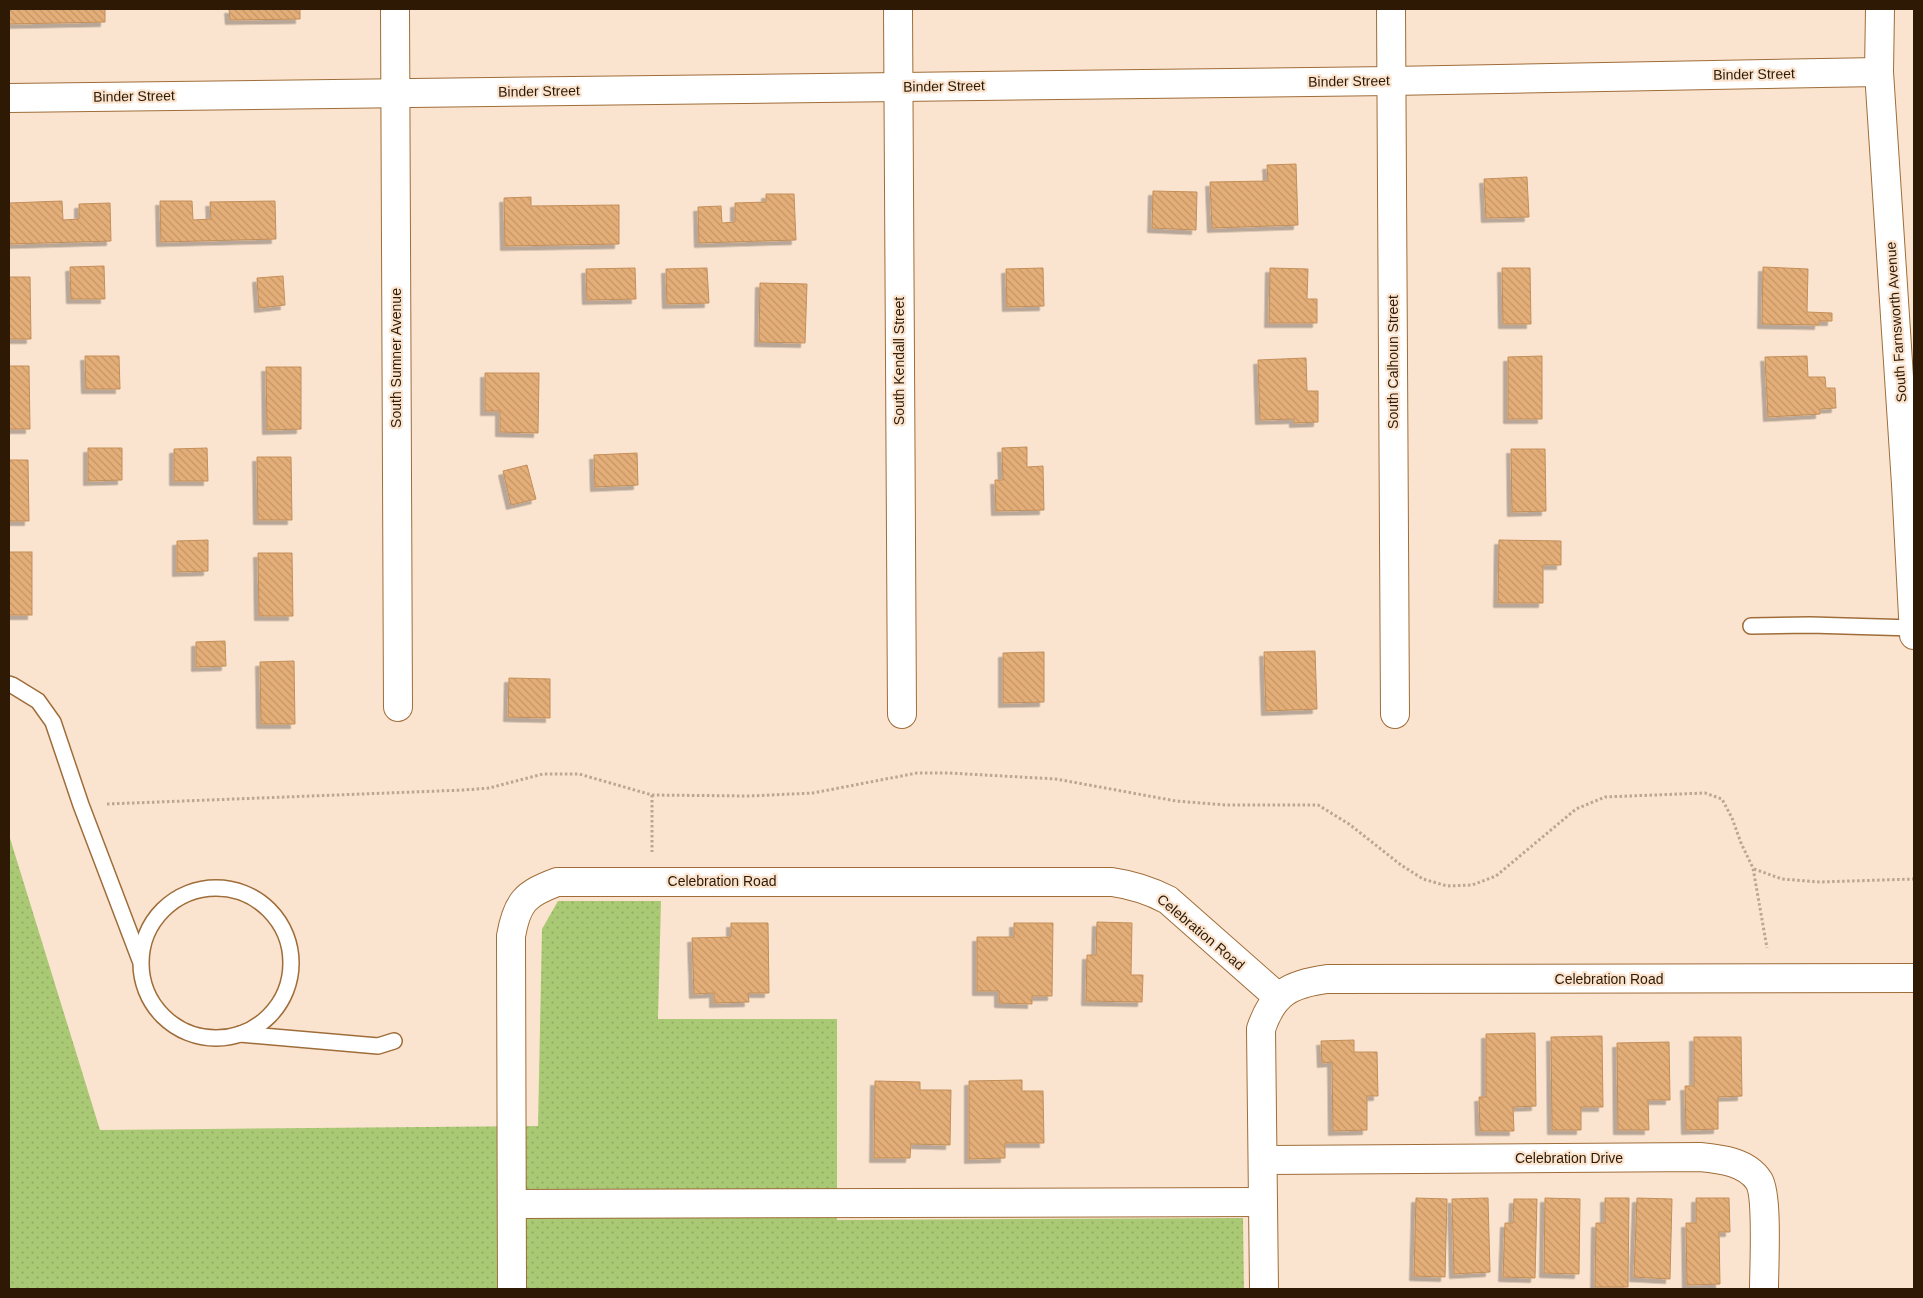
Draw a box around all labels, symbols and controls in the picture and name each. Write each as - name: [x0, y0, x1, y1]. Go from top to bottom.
- street label: Binder Street: [1713, 65, 1795, 83]
- street label: Binder Street: [1308, 72, 1390, 90]
- street label: Binder Street: [903, 77, 985, 95]
- street label: Binder Street: [498, 82, 580, 100]
- street label: Binder Street: [93, 87, 175, 105]
- street label: South Farnsworth Avenue: [1882, 241, 1910, 403]
- street label: South Sumner Avenue: [388, 288, 404, 428]
- street label: South Calhoun Street: [1385, 295, 1401, 429]
- street label: South Kendall Street: [891, 297, 907, 425]
- street label: Celebration Road: [668, 873, 776, 889]
- street label: Celebration Road: [1154, 891, 1248, 973]
- street label: Celebration Road: [1555, 971, 1663, 987]
- street label: Celebration Drive: [1515, 1150, 1623, 1166]

